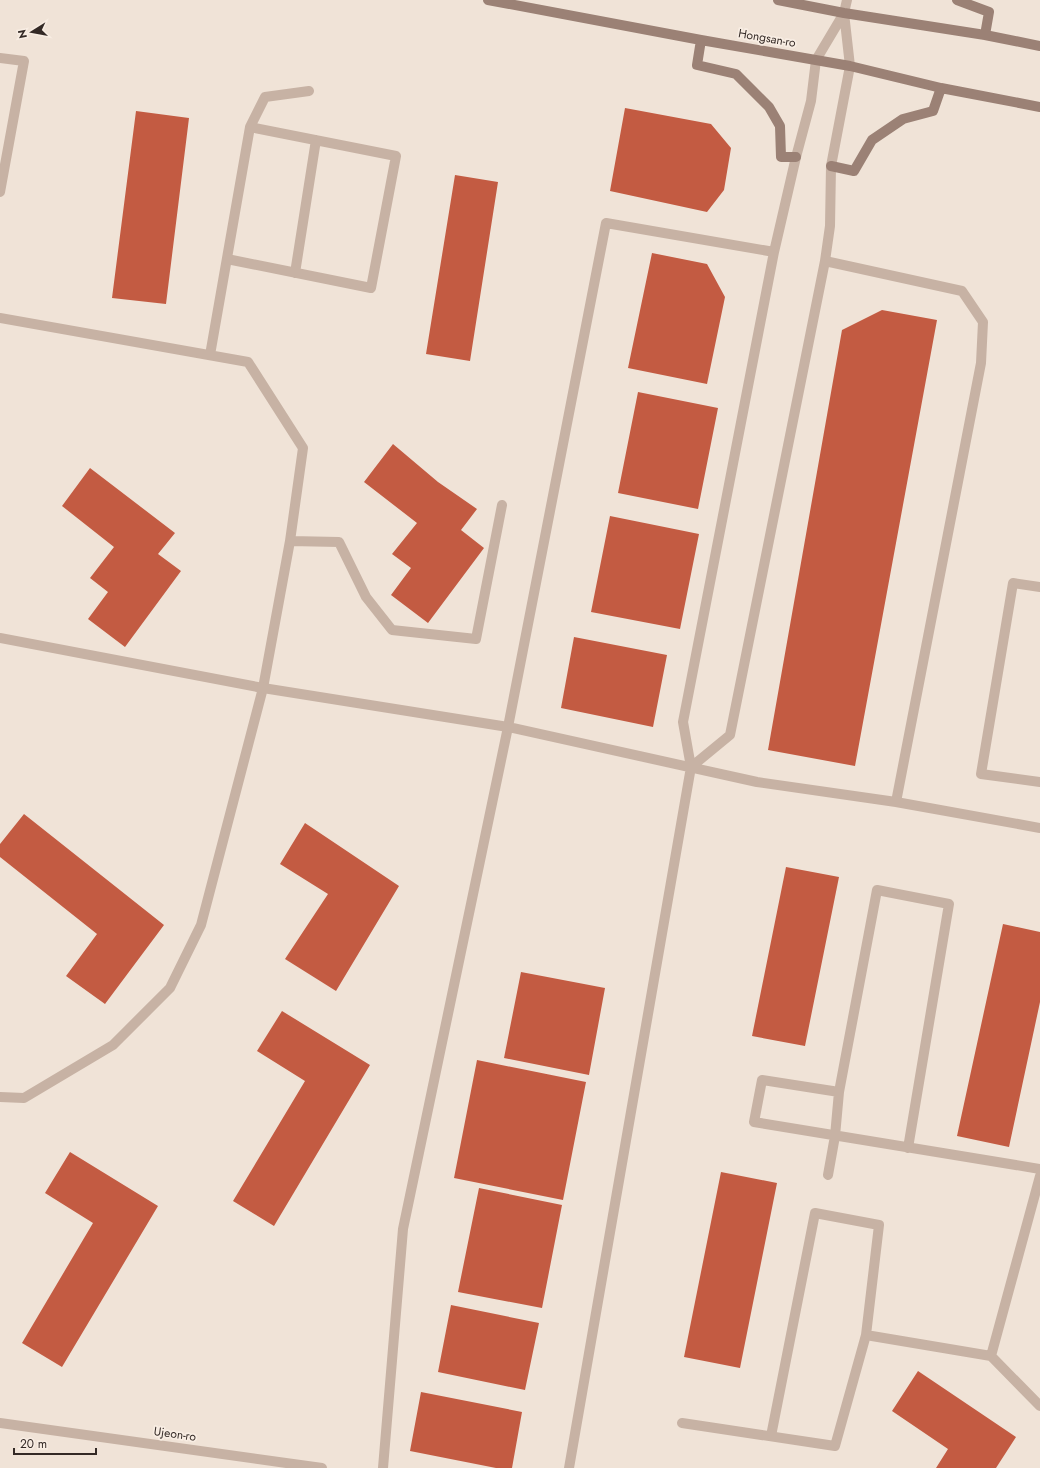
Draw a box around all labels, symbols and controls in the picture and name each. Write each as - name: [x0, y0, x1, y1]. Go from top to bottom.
- north arrow: [12, 12, 52, 52]
- street label: Hongsan-ro: [737, 24, 798, 52]
- text: N: [13, 28, 31, 40]
- street label: Ujeon-ro: [153, 1422, 198, 1446]
- scale bar: [14, 1430, 96, 1456]
- text: 20 m: [20, 1435, 47, 1453]

